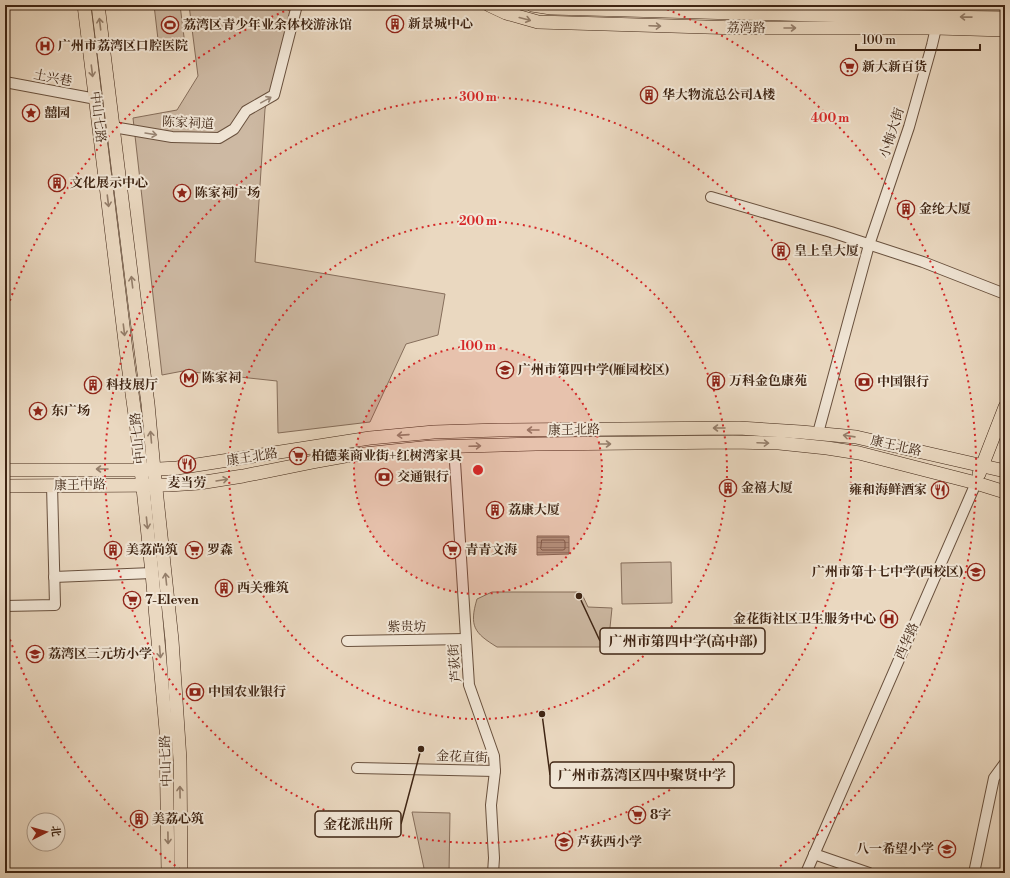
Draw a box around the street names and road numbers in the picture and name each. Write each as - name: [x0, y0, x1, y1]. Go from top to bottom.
- street label: 荔湾路: [726, 20, 766, 36]
- street label: 土兴巷: [32, 66, 74, 90]
- street label: 中山七路: [87, 90, 109, 144]
- street label: 小梅大街: [876, 106, 908, 160]
- street label: 陈家祠道: [162, 114, 214, 132]
- street label: 中山七路: [127, 411, 149, 465]
- street label: 康王北路: [548, 422, 600, 438]
- street label: 康王北路: [869, 432, 923, 460]
- street label: 康王北路: [225, 445, 279, 469]
- street label: 康王中路: [54, 477, 106, 493]
- street label: 紫贵坊: [387, 619, 427, 635]
- street label: 西华路: [892, 620, 922, 662]
- street label: 芦荻街: [445, 643, 465, 683]
- street label: 中山七路: [157, 735, 175, 787]
- street label: 金花直街: [436, 748, 488, 766]

